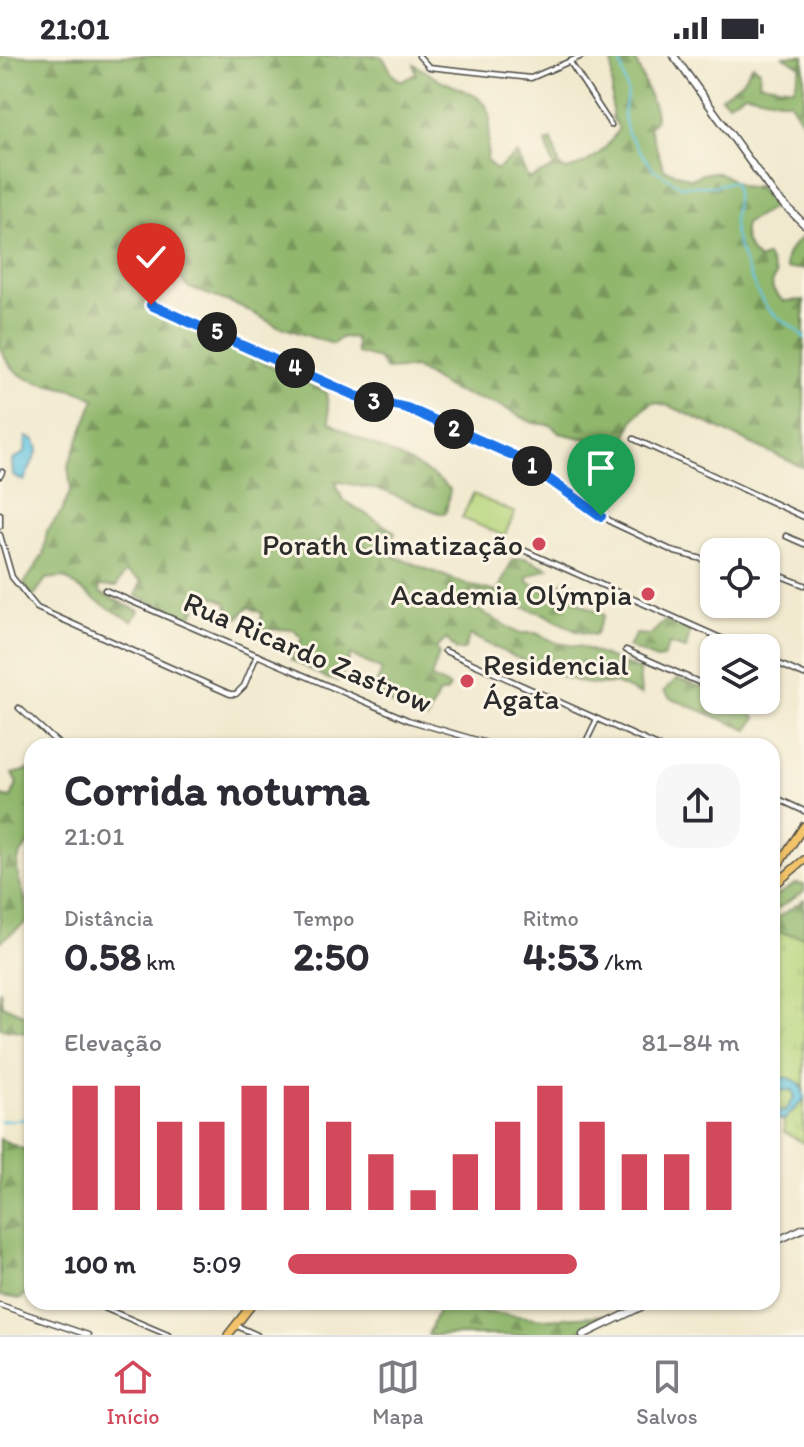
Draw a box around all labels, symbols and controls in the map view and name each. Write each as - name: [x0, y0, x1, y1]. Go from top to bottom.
- text: 21:01: [40, 10, 109, 47]
- pin: [117, 223, 185, 305]
- icon: check: [129, 235, 173, 279]
- pin: 5: [197, 312, 237, 352]
- text: 5: [211, 318, 223, 345]
- pin: 4: [275, 348, 315, 388]
- text: 4: [288, 354, 302, 381]
- pin: 3: [354, 382, 394, 422]
- text: 3: [368, 388, 380, 415]
- pin: 2: [434, 409, 474, 449]
- text: 2: [448, 415, 460, 442]
- pin: [567, 434, 635, 516]
- pin: 1: [512, 446, 552, 486]
- icon: arrive: [579, 446, 623, 490]
- text: 1: [527, 452, 537, 479]
- place label: Porath Climatização: [262, 526, 523, 563]
- marker: Porath Climatização: [530, 535, 548, 553]
- map controls: [700, 538, 780, 714]
- button: locate: [700, 538, 780, 618]
- place label: Academia Olýmpia: [391, 576, 632, 613]
- street label: Rua Ricardo Zastrow: [178, 583, 438, 721]
- marker: Academia Olýmpia: [639, 585, 657, 603]
- button: layers: [700, 634, 780, 714]
- place label: Residencial Ágata: [483, 646, 629, 717]
- marker: Residencial Ágata: [458, 672, 476, 690]
- text: Corrida noturna: [64, 763, 370, 816]
- button: share: [656, 764, 740, 848]
- text: 21:01: [64, 820, 124, 852]
- text: Distância: [64, 905, 154, 932]
- text: Tempo: [293, 905, 355, 932]
- text: Ritmo: [523, 905, 579, 932]
- text: 0.58: [64, 932, 141, 980]
- text: 2:50: [293, 932, 370, 980]
- text: 4:53: [523, 932, 599, 980]
- text: km: [141, 949, 175, 976]
- text: /km: [599, 949, 643, 976]
- text: Elevação: [64, 1026, 162, 1058]
- text: 81–84 m: [642, 1026, 740, 1058]
- text: 100 m: [64, 1248, 136, 1280]
- text: 5:09: [192, 1248, 242, 1280]
- tab: Início: [106, 1355, 159, 1430]
- tab: Mapa: [372, 1355, 423, 1430]
- tab: Salvos: [636, 1355, 698, 1430]

